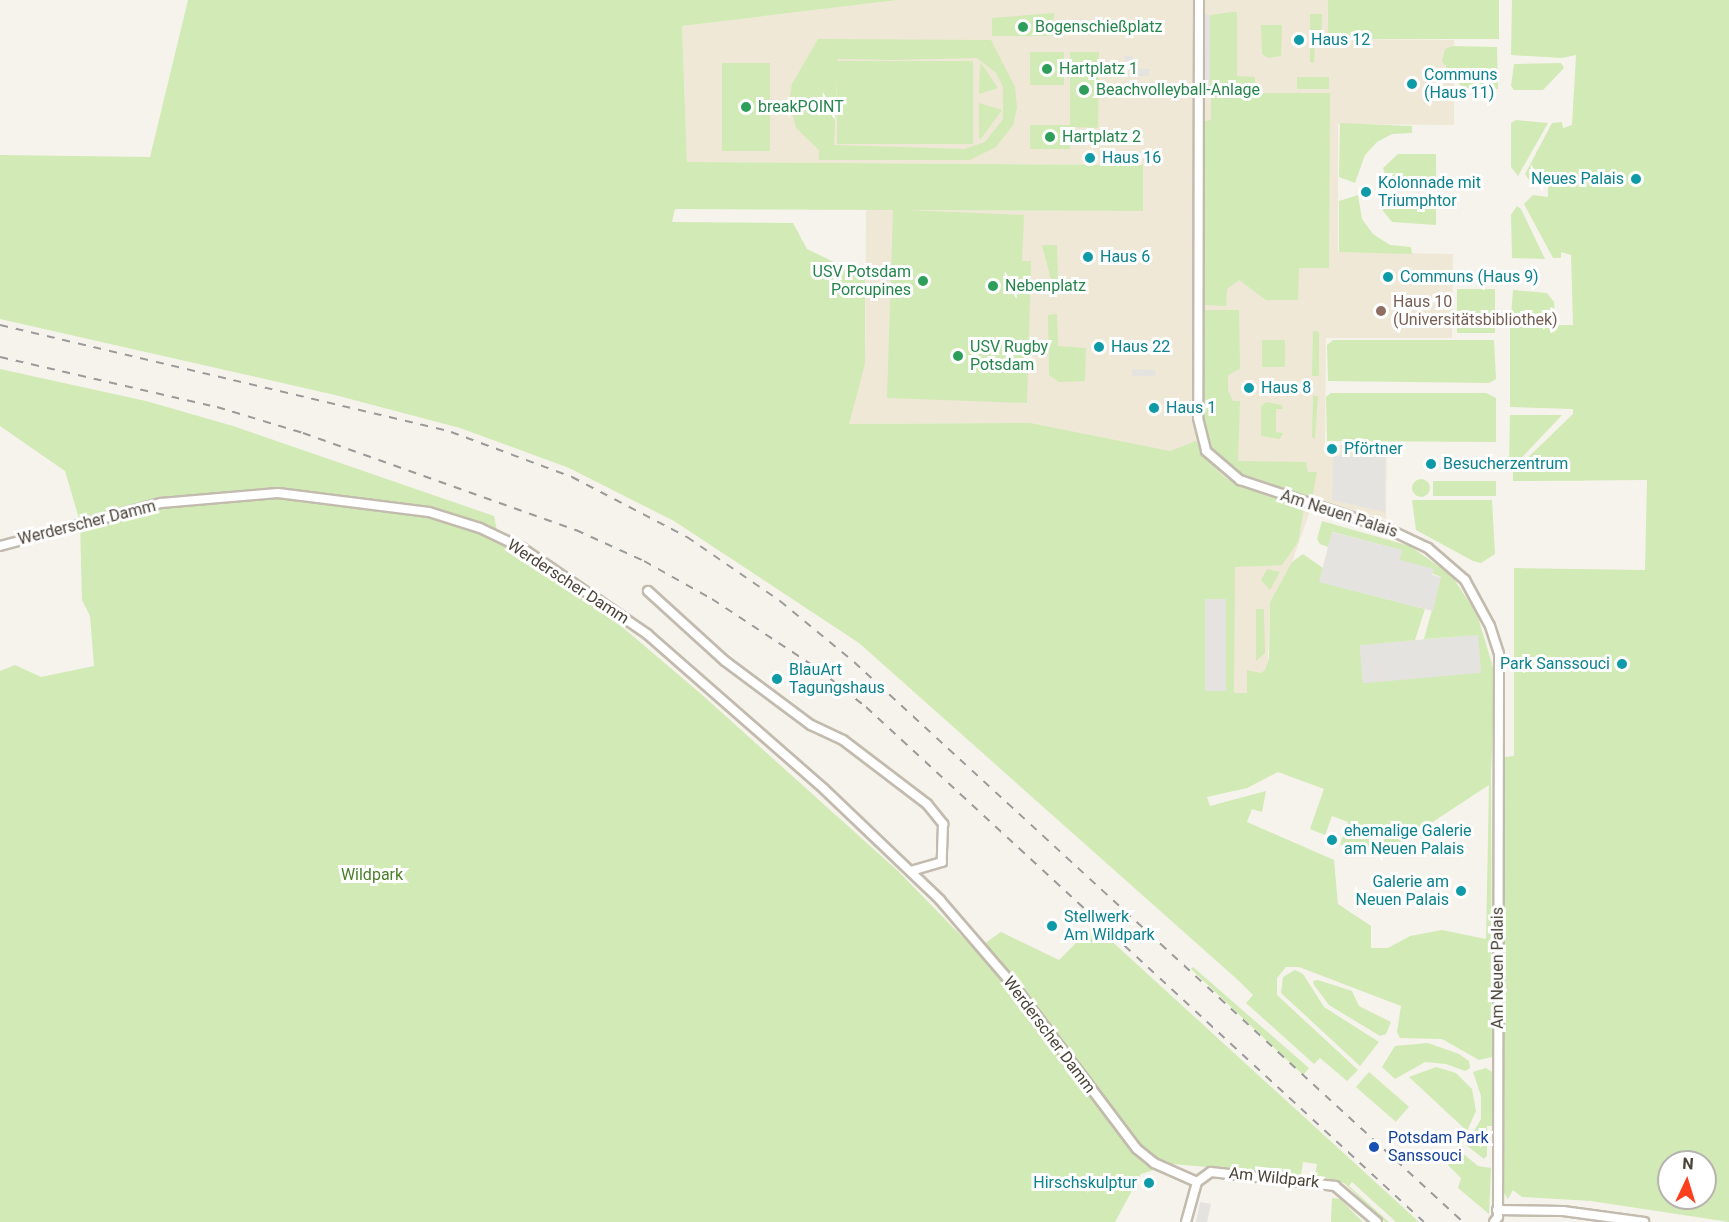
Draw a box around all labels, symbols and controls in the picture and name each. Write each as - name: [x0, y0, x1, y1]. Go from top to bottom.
- place label: Bogenschießplatz: [1035, 17, 1162, 37]
- marker: Bogenschießplatz: [1016, 20, 1030, 34]
- place label: Haus 12: [1311, 30, 1370, 50]
- marker: Haus 12: [1292, 33, 1306, 47]
- place label: Hartplatz 1: [1059, 59, 1138, 79]
- marker: Hartplatz 1: [1040, 62, 1054, 76]
- place label: Communs (Haus 11): [1424, 65, 1498, 103]
- marker: Communs (Haus 11): [1405, 77, 1419, 91]
- place label: Beachvolleyball-Anlage: [1096, 80, 1260, 100]
- marker: Beachvolleyball-Anlage: [1077, 83, 1091, 97]
- place label: breakPOINT: [758, 97, 844, 117]
- marker: breakPOINT: [739, 100, 753, 114]
- place label: Hartplatz 2: [1062, 127, 1141, 147]
- marker: Hartplatz 2: [1043, 130, 1057, 144]
- place label: Haus 16: [1102, 148, 1161, 168]
- marker: Haus 16: [1083, 151, 1097, 165]
- place label: Neues Palais: [1531, 169, 1624, 189]
- marker: Neues Palais: [1629, 172, 1643, 186]
- place label: Kolonnade mit Triumphtor: [1378, 173, 1481, 211]
- marker: Kolonnade mit Triumphtor: [1359, 185, 1373, 199]
- place label: Haus 6: [1100, 247, 1150, 267]
- marker: Haus 6: [1081, 250, 1095, 264]
- place label: USV Potsdam Porcupines: [813, 262, 911, 300]
- place label: Communs (Haus 9): [1400, 267, 1539, 287]
- marker: Communs (Haus 9): [1381, 270, 1395, 284]
- marker: USV Potsdam Porcupines: [916, 274, 930, 288]
- place label: Nebenplatz: [1005, 276, 1086, 296]
- marker: Nebenplatz: [986, 279, 1000, 293]
- place label: Haus 10 (Universitätsbibliothek): [1393, 292, 1558, 330]
- marker: Haus 10 (Universitätsbibliothek): [1374, 304, 1388, 318]
- place label: USV Rugby Potsdam: [970, 337, 1048, 375]
- place label: Haus 22: [1111, 337, 1170, 357]
- marker: Haus 22: [1092, 340, 1106, 354]
- marker: USV Rugby Potsdam: [951, 349, 965, 363]
- place label: Haus 8: [1261, 378, 1311, 398]
- marker: Haus 8: [1242, 381, 1256, 395]
- place label: Haus 1: [1166, 398, 1216, 418]
- marker: Haus 1: [1147, 401, 1161, 415]
- place label: Pförtner: [1344, 439, 1403, 459]
- marker: Pförtner: [1325, 442, 1339, 456]
- place label: Besucherzentrum: [1443, 454, 1568, 474]
- marker: Besucherzentrum: [1424, 457, 1438, 471]
- street label: Am Neuen Palais: [1278, 486, 1400, 542]
- street label: Werderscher Damm: [16, 497, 158, 549]
- street label: Werderscher Damm: [504, 535, 632, 629]
- place label: Park Sanssouci: [1500, 654, 1610, 674]
- marker: Park Sanssouci: [1615, 657, 1629, 671]
- place label: BlauArt Tagungshaus: [789, 660, 885, 698]
- marker: BlauArt Tagungshaus: [770, 672, 784, 686]
- place label: ehemalige Galerie am Neuen Palais: [1344, 821, 1472, 859]
- marker: ehemalige Galerie am Neuen Palais: [1325, 833, 1339, 847]
- park label: Wildpark: [341, 865, 403, 885]
- place label: Galerie am Neuen Palais: [1356, 872, 1449, 910]
- marker: Galerie am Neuen Palais: [1454, 884, 1468, 898]
- place label: Stellwerk Am Wildpark: [1064, 907, 1155, 945]
- street label: Am Neuen Palais: [1488, 907, 1508, 1029]
- marker: Stellwerk Am Wildpark: [1045, 919, 1059, 933]
- street label: Werderscher Damm: [999, 973, 1099, 1097]
- place label: Potsdam Park Sanssouci: [1388, 1128, 1489, 1166]
- marker: Potsdam Park Sanssouci: [1365, 1138, 1383, 1156]
- north arrow: [1657, 1150, 1717, 1210]
- text: N: [1682, 1154, 1694, 1173]
- street label: Am Wildpark: [1228, 1164, 1320, 1192]
- place label: Hirschskulptur: [1033, 1173, 1137, 1193]
- marker: Hirschskulptur: [1142, 1176, 1156, 1190]

